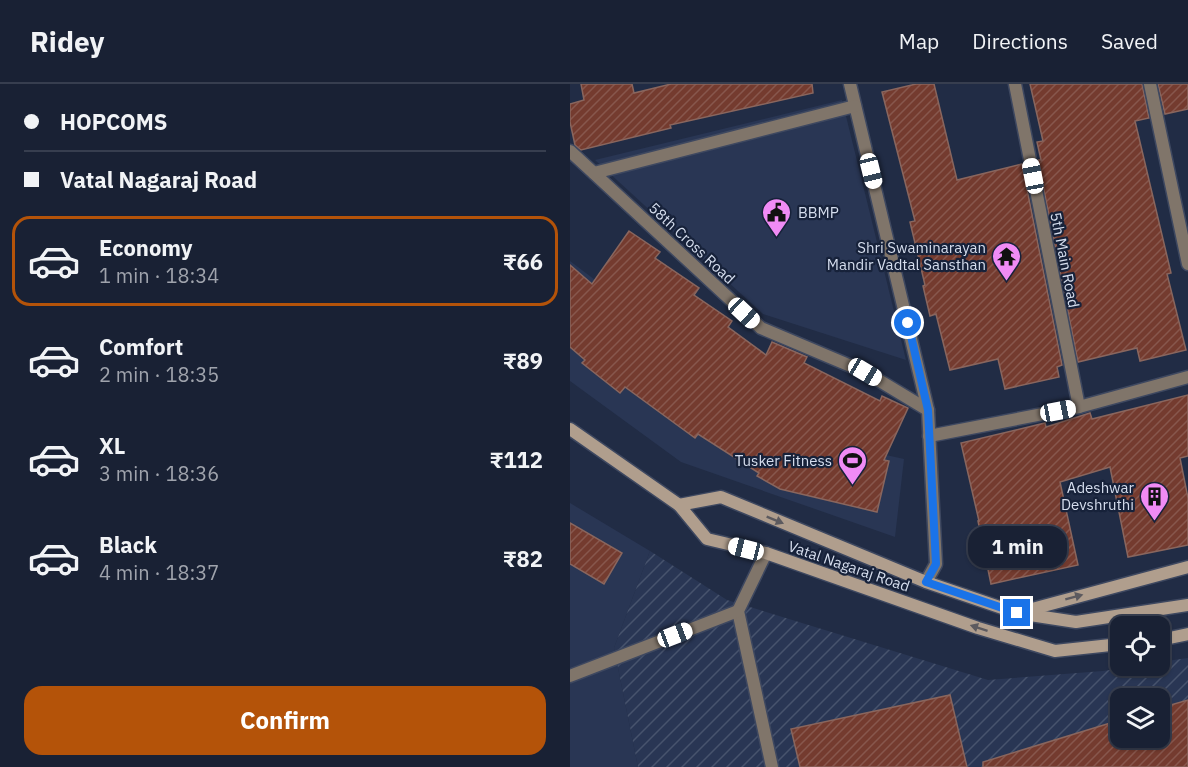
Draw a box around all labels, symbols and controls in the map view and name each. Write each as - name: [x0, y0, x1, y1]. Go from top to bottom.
- text: Ridey: [30, 23, 104, 60]
- text: Map: [899, 27, 939, 55]
- text: Directions: [972, 27, 1068, 55]
- text: Saved: [1101, 27, 1158, 55]
- text: HOPCOMS: [60, 107, 168, 136]
- car: [858, 151, 884, 191]
- car: [1021, 157, 1045, 195]
- text: Vatal Nagaraj Road: [60, 165, 257, 194]
- public building icon: BBMP: [761, 196, 793, 238]
- street label: 58th Cross Road: [645, 198, 739, 288]
- place label: BBMP: [798, 203, 839, 222]
- street label: 5th Main Road: [1046, 211, 1084, 309]
- text: Economy: [99, 233, 193, 262]
- icon: car: [27, 234, 81, 288]
- place label: Shri Swaminarayan Mandir Vadtal Sansthan: [827, 238, 986, 274]
- temple icon: Shri Swaminarayan Mandir Vadtal Sansthan: [991, 240, 1023, 282]
- text: ₹66: [503, 247, 543, 276]
- text: 1 min · 18:34: [99, 262, 219, 289]
- car: [725, 294, 763, 332]
- route start: [894, 309, 921, 336]
- text: Comfort: [99, 332, 183, 361]
- icon: car: [27, 333, 81, 387]
- text: ₹89: [503, 346, 543, 375]
- car: [845, 355, 885, 389]
- text: 2 min · 18:35: [99, 361, 219, 388]
- car: [1039, 399, 1077, 423]
- text: XL: [99, 431, 125, 460]
- icon: car: [27, 432, 81, 486]
- sports icon: Tusker Fitness: [837, 444, 869, 486]
- text: ₹112: [490, 445, 543, 474]
- place label: Tusker Fitness: [735, 451, 832, 470]
- text: 3 min · 18:36: [99, 460, 219, 487]
- place label: Adeshwar Devshruthi: [1061, 478, 1134, 514]
- building icon: Adeshwar Devshruthi: [1139, 480, 1171, 522]
- one-way arrow: [766, 516, 784, 525]
- callout: 1 min: [968, 526, 1066, 568]
- text: Black: [99, 530, 157, 559]
- icon: car: [27, 531, 81, 585]
- text: 1 min: [991, 533, 1044, 560]
- car: [726, 536, 766, 562]
- street label: Vatal Nagaraj Road: [786, 536, 912, 596]
- text: ₹82: [503, 544, 543, 573]
- text: 4 min · 18:37: [99, 559, 219, 586]
- one-way arrow: [1064, 592, 1083, 602]
- route end: [1003, 599, 1030, 626]
- map controls: [1110, 616, 1170, 748]
- button: locate: [1110, 616, 1170, 676]
- car: [655, 620, 695, 650]
- one-way arrow: [970, 622, 988, 632]
- button: Confirm: [24, 686, 546, 755]
- button: layers: [1110, 688, 1170, 748]

